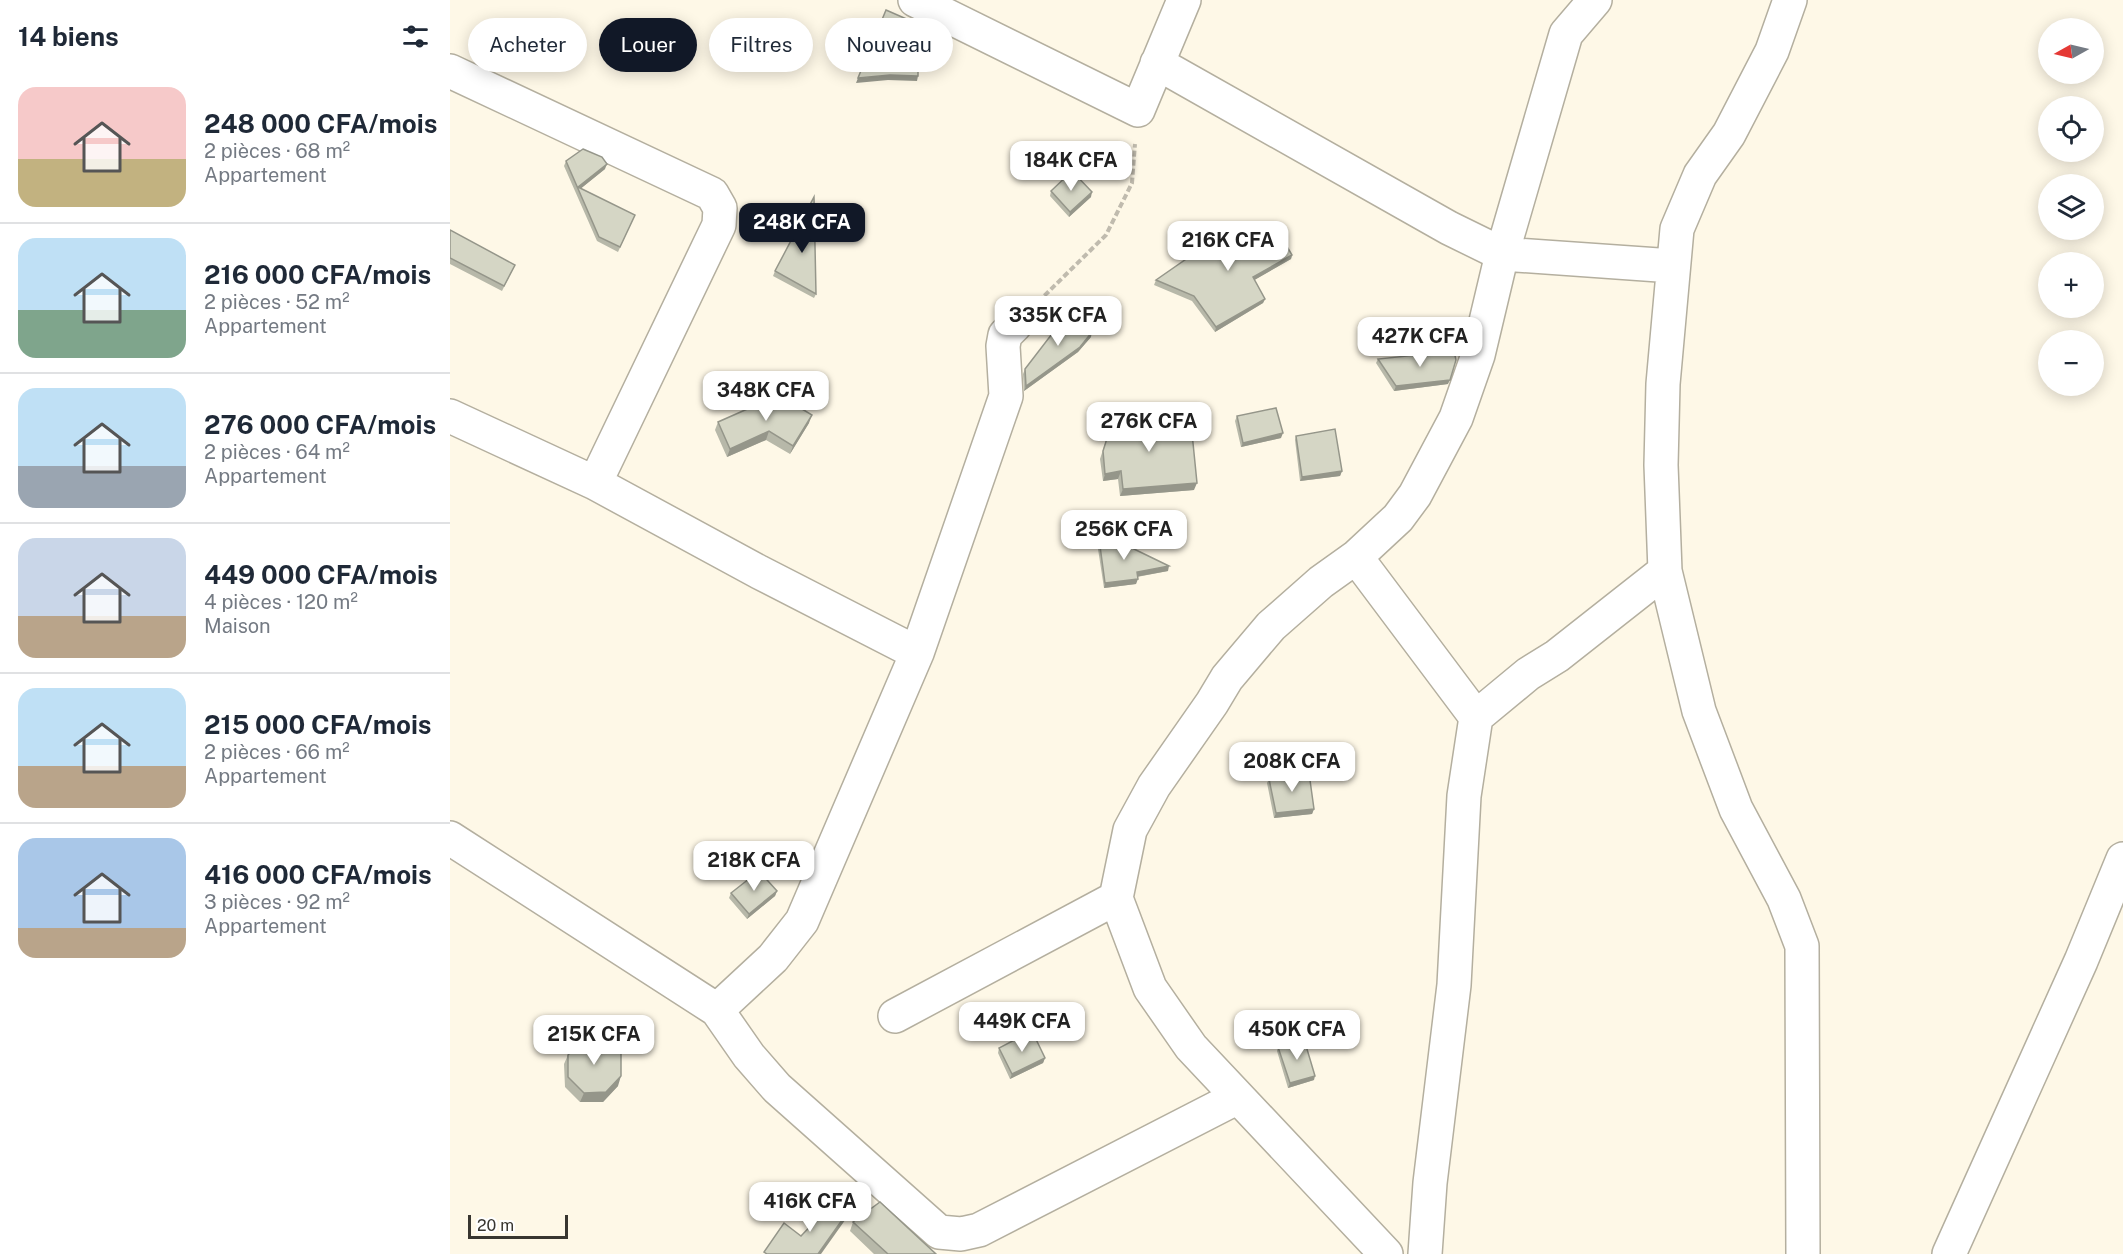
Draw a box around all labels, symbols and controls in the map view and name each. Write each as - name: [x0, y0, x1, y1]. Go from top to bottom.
- chip: Acheter: [468, 18, 587, 72]
- chip: Louer: [599, 18, 697, 72]
- chip: Filtres: [709, 18, 813, 72]
- chip: Nouveau: [825, 18, 953, 72]
- north arrow: [2038, 18, 2104, 84]
- map controls: [2038, 18, 2104, 396]
- icon: filters: [399, 20, 432, 53]
- text: 14 biens: [18, 21, 119, 52]
- button: locate: [2038, 96, 2104, 162]
- text: 248 000 CFA/mois: [204, 108, 437, 139]
- icon: home: [66, 111, 138, 183]
- text: 2 pièces · 68 m²: [204, 139, 350, 163]
- pin: 184K CFA: [1009, 141, 1133, 192]
- text: 184K CFA: [1024, 148, 1118, 172]
- text: Appartement: [204, 163, 327, 187]
- button: layers: [2038, 174, 2104, 240]
- pin: 248K CFA: [740, 203, 864, 254]
- text: 248K CFA: [753, 210, 851, 234]
- pin: 216K CFA: [1166, 221, 1290, 272]
- text: 216K CFA: [1181, 228, 1275, 252]
- button: +: [2038, 252, 2104, 318]
- text: 216 000 CFA/mois: [204, 259, 431, 290]
- icon: home: [66, 262, 138, 334]
- text: 2 pièces · 52 m²: [204, 290, 350, 314]
- pin: 335K CFA: [996, 296, 1120, 347]
- text: 335K CFA: [1009, 303, 1107, 327]
- text: Appartement: [204, 314, 327, 338]
- pin: 427K CFA: [1358, 317, 1482, 368]
- text: 427K CFA: [1372, 324, 1469, 348]
- button: −: [2038, 330, 2104, 396]
- pin: 348K CFA: [704, 371, 828, 422]
- text: 348K CFA: [717, 378, 815, 402]
- pin: 276K CFA: [1087, 402, 1211, 453]
- text: 276 000 CFA/mois: [204, 409, 436, 440]
- text: 276K CFA: [1101, 409, 1197, 433]
- icon: home: [66, 412, 138, 484]
- text: 2 pièces · 64 m²: [204, 440, 350, 464]
- text: Appartement: [204, 464, 327, 488]
- pin: 256K CFA: [1062, 510, 1186, 561]
- text: 256K CFA: [1075, 517, 1173, 541]
- text: 449 000 CFA/mois: [204, 559, 438, 590]
- icon: home: [66, 562, 138, 634]
- text: 4 pièces · 120 m²: [204, 590, 358, 614]
- text: Maison: [204, 614, 271, 638]
- text: 215 000 CFA/mois: [204, 709, 432, 740]
- icon: home: [66, 712, 138, 784]
- text: 2 pièces · 66 m²: [204, 740, 350, 764]
- pin: 208K CFA: [1230, 742, 1354, 793]
- text: 208K CFA: [1243, 749, 1341, 773]
- text: Appartement: [204, 764, 327, 788]
- pin: 218K CFA: [692, 841, 816, 892]
- text: 218K CFA: [707, 848, 801, 872]
- text: 416 000 CFA/mois: [204, 859, 432, 890]
- icon: home: [66, 862, 138, 934]
- text: 3 pièces · 92 m²: [204, 890, 350, 914]
- text: Appartement: [204, 914, 327, 938]
- pin: 449K CFA: [960, 1002, 1084, 1053]
- text: 449K CFA: [973, 1009, 1071, 1033]
- pin: 450K CFA: [1235, 1010, 1359, 1061]
- pin: 215K CFA: [532, 1015, 656, 1066]
- text: 450K CFA: [1248, 1017, 1346, 1041]
- text: 215K CFA: [547, 1022, 641, 1046]
- pin: 416K CFA: [748, 1182, 872, 1233]
- text: 416K CFA: [763, 1189, 857, 1213]
- scale bar: [468, 1212, 568, 1240]
- text: 20 m: [477, 1216, 514, 1235]

